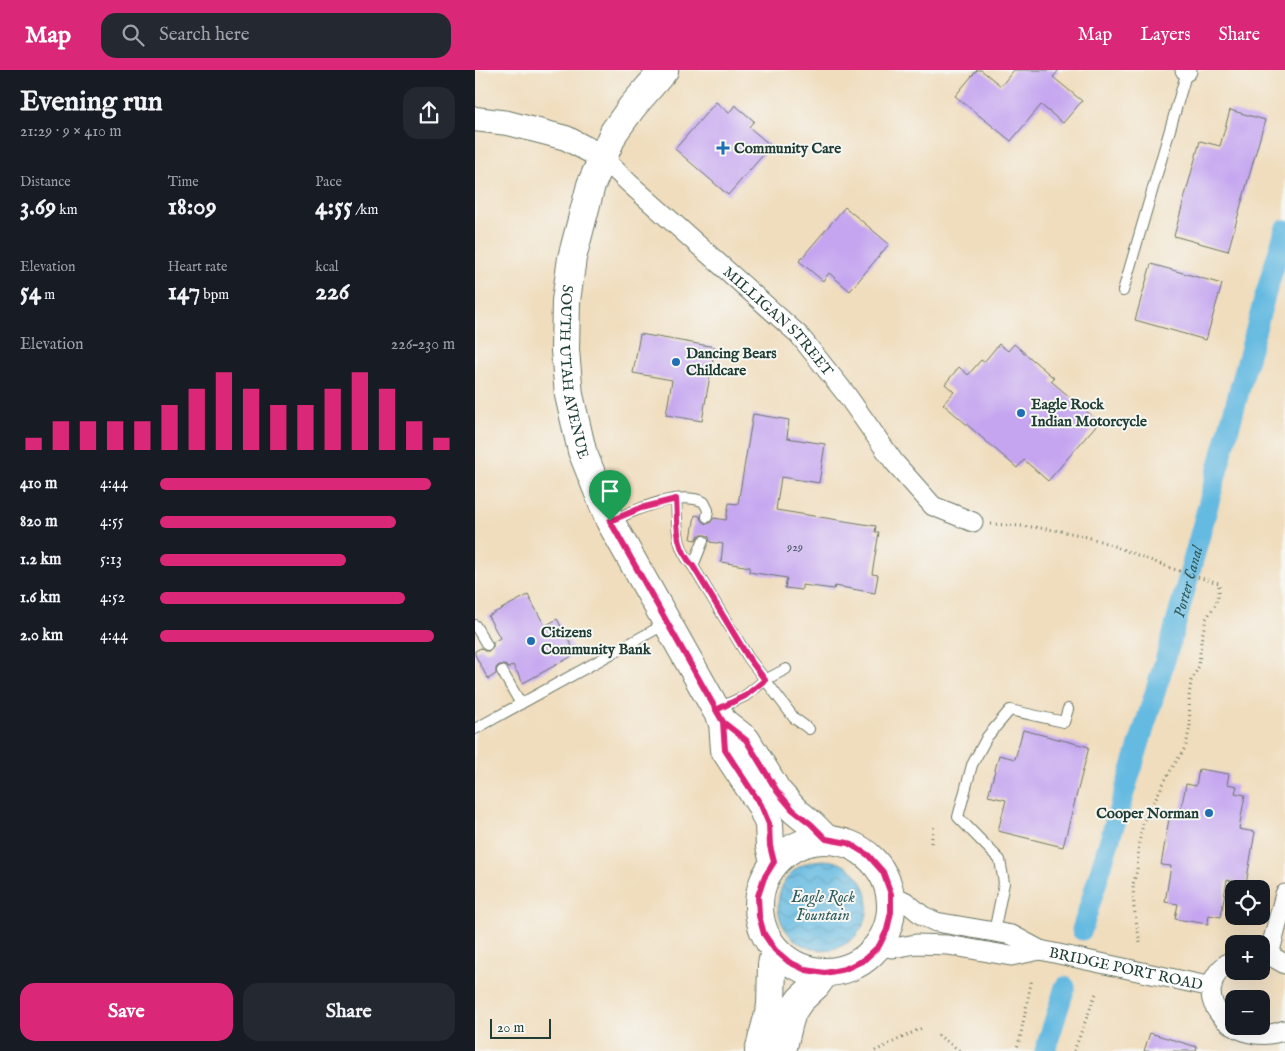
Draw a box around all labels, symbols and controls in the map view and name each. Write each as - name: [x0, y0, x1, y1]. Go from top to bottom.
- search box: [101, 13, 451, 58]
- text: Map: [25, 20, 71, 51]
- icon: search: [119, 21, 147, 49]
- text: Search here: [159, 23, 250, 47]
- text: Map: [1078, 24, 1112, 47]
- text: Layers: [1140, 24, 1191, 47]
- text: Share: [1219, 24, 1260, 47]
- text: Evening run: [20, 85, 163, 120]
- button: share: [403, 87, 455, 139]
- text: 21:29 · 9 × 410 m: [20, 122, 122, 142]
- place label: Community Care: [734, 139, 841, 158]
- marker: Community Care: [716, 141, 730, 155]
- text: Distance: [20, 173, 71, 191]
- text: Time: [168, 173, 199, 191]
- text: Pace: [315, 173, 342, 191]
- text: 3.69: [20, 191, 56, 223]
- text: 18:09: [168, 191, 217, 223]
- text: 4:55: [315, 191, 352, 223]
- text: km: [56, 201, 78, 219]
- text: /km: [352, 201, 378, 219]
- text: Elevation: [20, 258, 76, 276]
- text: Heart rate: [168, 258, 227, 276]
- text: kcal: [315, 258, 339, 276]
- street label: MILLIGAN STREET: [719, 263, 837, 380]
- text: 54: [20, 276, 41, 308]
- text: 147: [168, 276, 200, 308]
- text: 226: [315, 276, 349, 308]
- street label: SOUTH UTAH AVENUE: [555, 284, 593, 462]
- text: m: [41, 286, 55, 304]
- text: bpm: [200, 286, 229, 304]
- text: Elevation: [20, 335, 83, 355]
- text: 226–230 m: [391, 335, 455, 355]
- place label: Dancing Bears Childcare: [686, 344, 777, 380]
- marker: Dancing Bears Childcare: [670, 356, 682, 368]
- place label: Eagle Rock Indian Motorcycle: [1031, 395, 1147, 431]
- marker: Eagle Rock Indian Motorcycle: [1015, 407, 1027, 419]
- pin: [589, 470, 631, 521]
- text: 410 m: [20, 474, 57, 494]
- text: 4:44: [100, 474, 128, 494]
- icon: arrive: [596, 477, 624, 505]
- text: 820 m: [20, 512, 58, 532]
- text: 4:55: [100, 512, 124, 532]
- house number: 929: [786, 540, 803, 555]
- water label: Porter Canal: [1170, 543, 1209, 620]
- text: 1.2 km: [20, 550, 61, 570]
- text: 5:13: [100, 550, 122, 570]
- text: 1.6 km: [20, 588, 61, 608]
- text: 4:52: [100, 588, 125, 608]
- place label: Citizens Community Bank: [541, 623, 652, 659]
- text: 2.0 km: [20, 626, 63, 646]
- text: 4:44: [100, 626, 128, 646]
- marker: Citizens Community Bank: [525, 635, 537, 647]
- place label: Cooper Norman: [1096, 804, 1199, 823]
- marker: Cooper Norman: [1203, 807, 1215, 819]
- map controls: [1225, 880, 1270, 1035]
- button: locate: [1225, 880, 1270, 925]
- water label: Eagle Rock Fountain: [790, 888, 855, 926]
- button: +: [1225, 935, 1270, 980]
- street label: BRIDGE PORT ROAD: [1047, 943, 1205, 995]
- button: Save: [20, 983, 233, 1041]
- button: Share: [243, 983, 455, 1041]
- button: −: [1225, 990, 1270, 1035]
- scale bar: [490, 1016, 551, 1039]
- text: 20 m: [497, 1019, 524, 1037]

